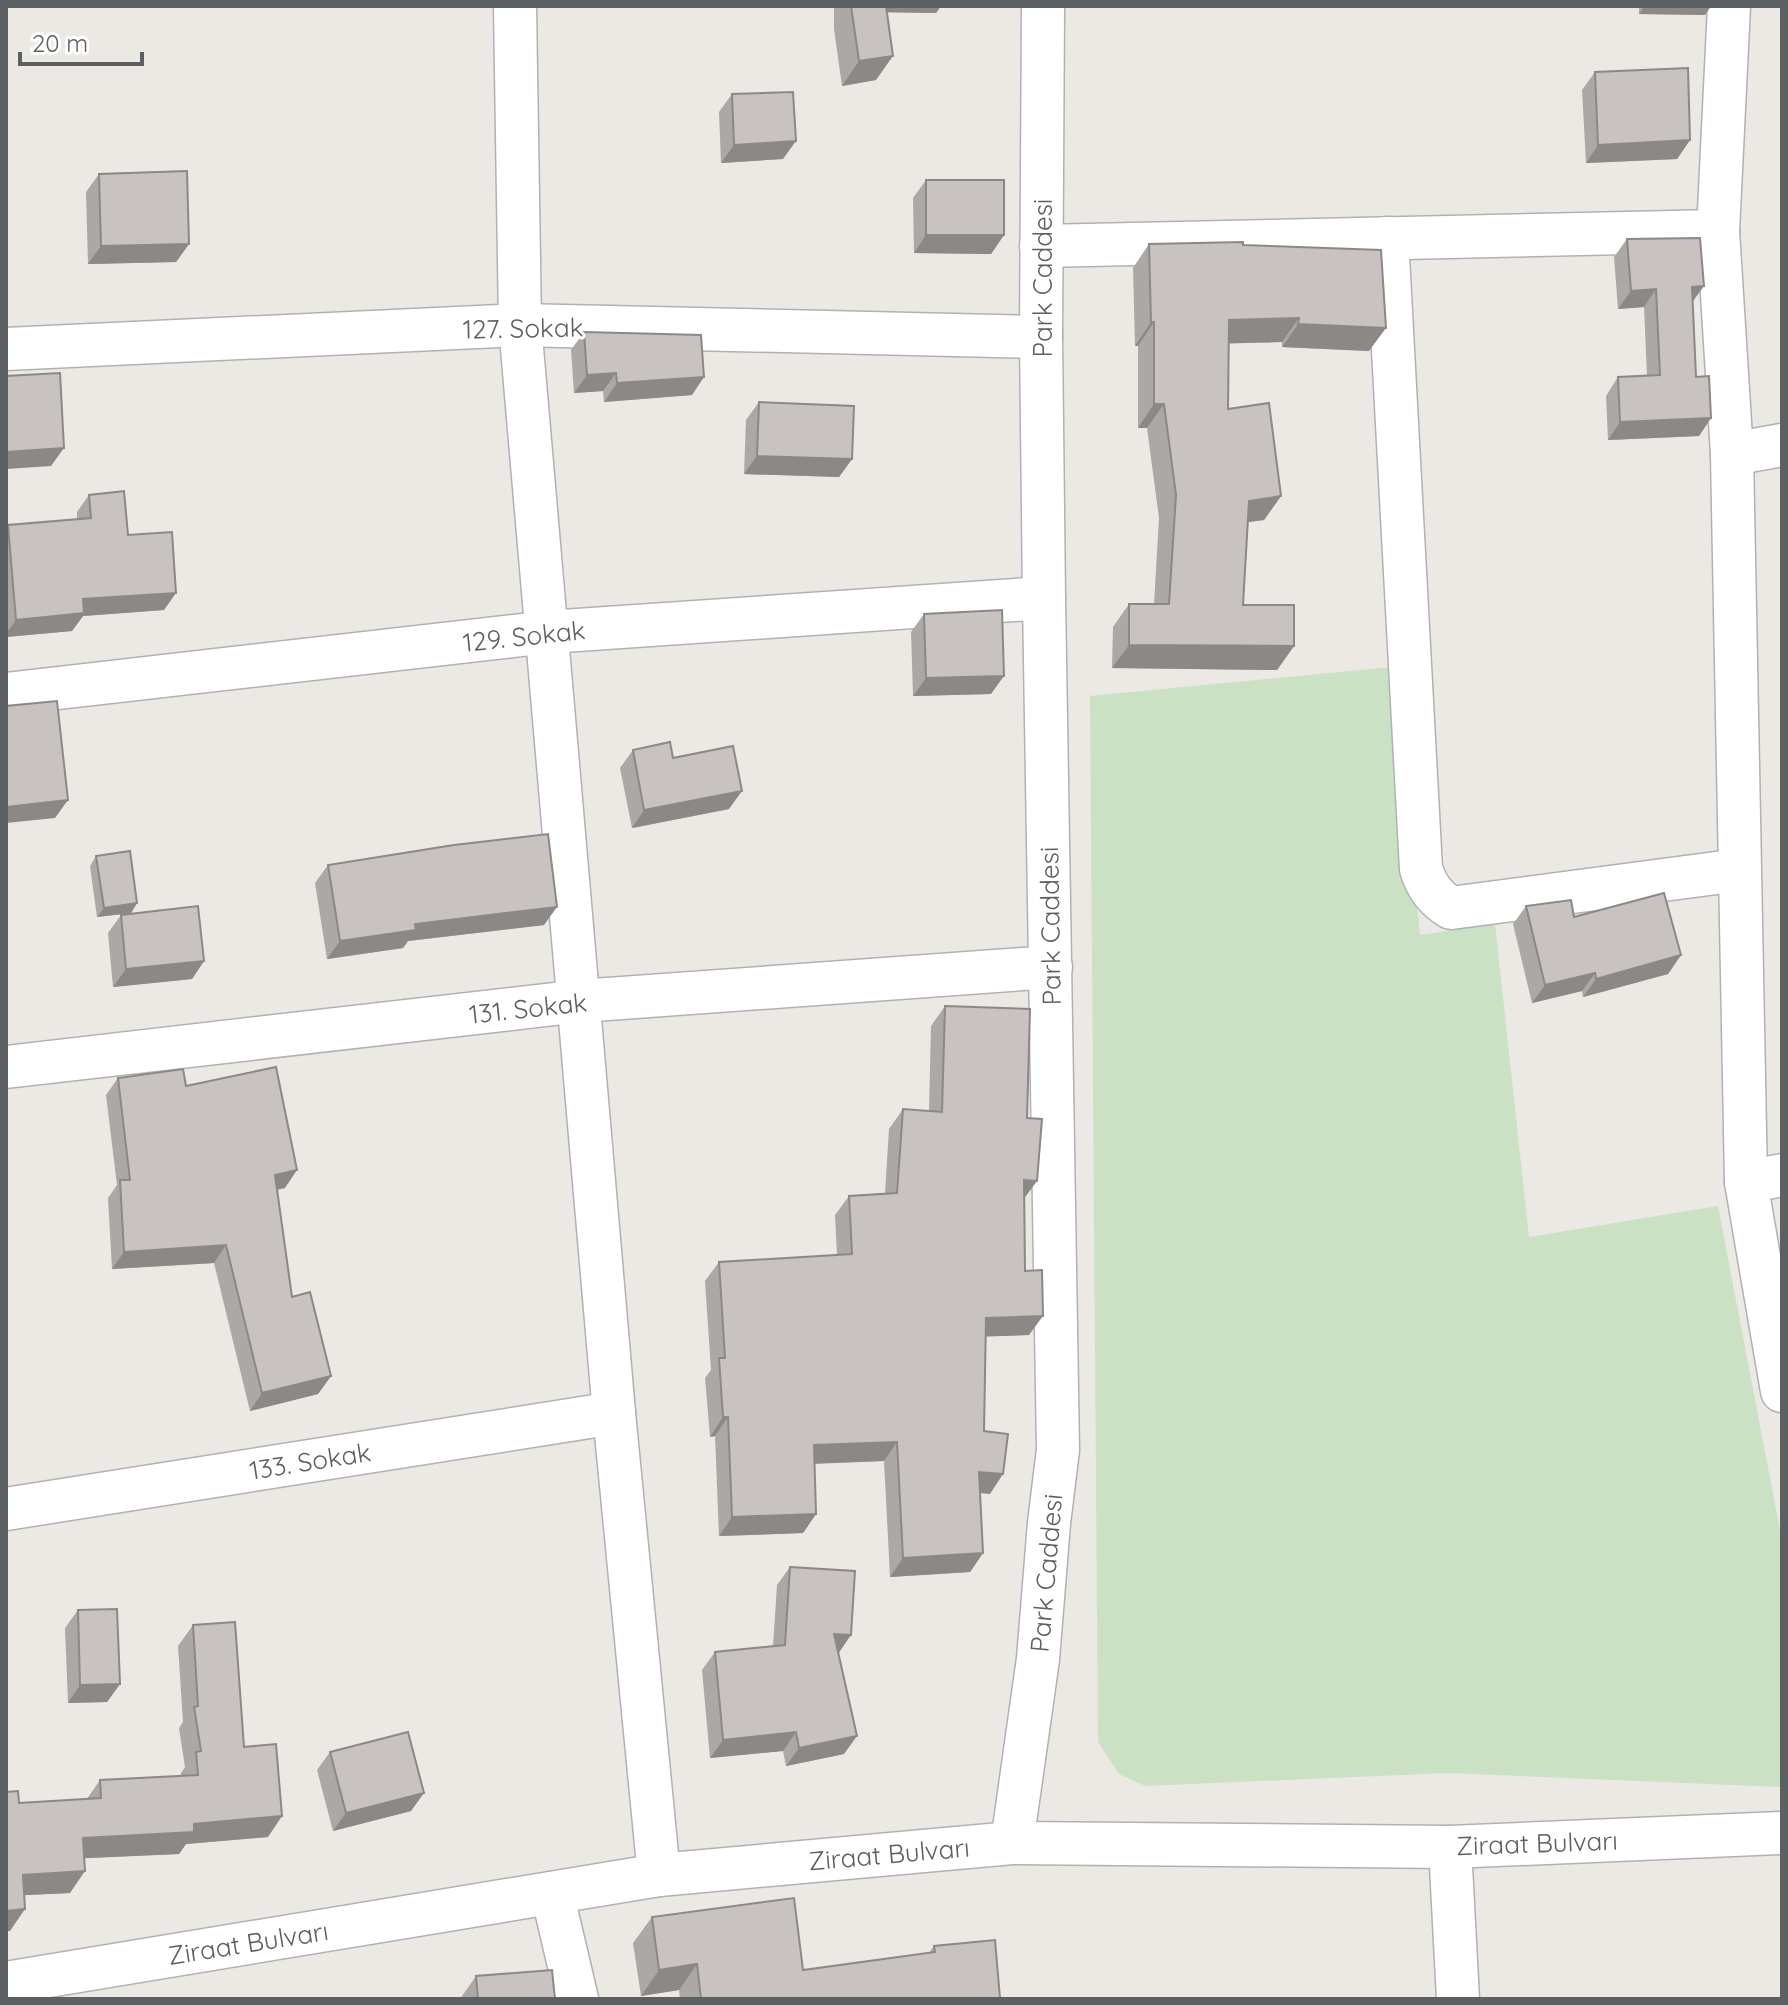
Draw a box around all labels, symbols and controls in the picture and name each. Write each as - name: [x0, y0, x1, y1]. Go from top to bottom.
- scale bar: [20, 16, 142, 66]
- text: 20 m: [32, 28, 88, 58]
- street label: Park Caddesi: [1026, 199, 1059, 357]
- street label: 127. Sokak: [462, 310, 584, 346]
- street label: 129. Sokak: [461, 613, 587, 659]
- street label: Park Caddesi: [1032, 846, 1068, 1006]
- street label: 131. Sokak: [467, 985, 589, 1031]
- street label: 133. Sokak: [247, 1435, 373, 1487]
- street label: Park Caddesi: [1023, 1492, 1069, 1654]
- street label: Ziraat Bulvarı: [1456, 1824, 1618, 1862]
- street label: Ziraat Bulvarı: [807, 1831, 971, 1877]
- street label: Ziraat Bulvarı: [166, 1914, 330, 1972]

